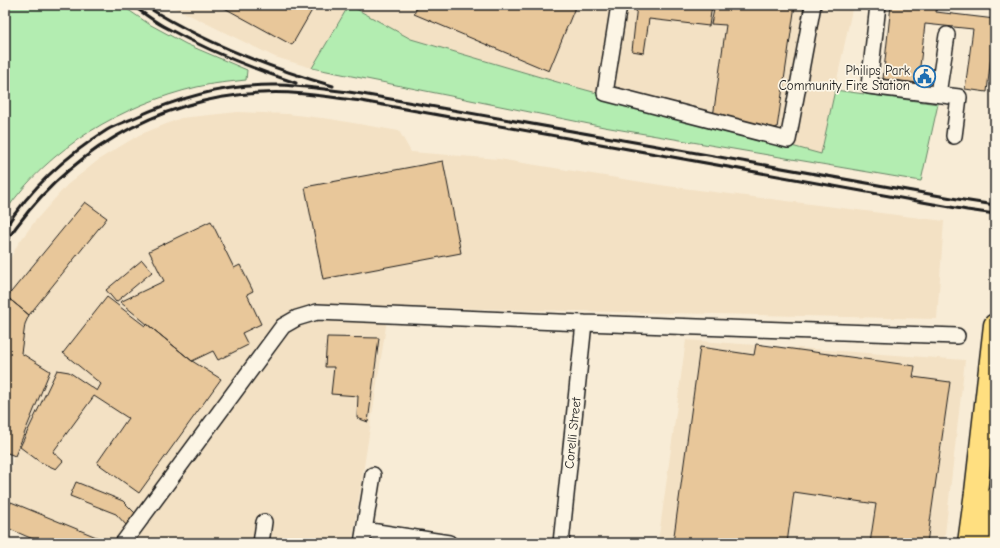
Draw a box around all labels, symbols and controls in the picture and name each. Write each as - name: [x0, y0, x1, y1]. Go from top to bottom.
- place label: Philips Park Community Fire Station: [779, 63, 911, 93]
- public building icon: Philips Park Community Fire Station: [912, 64, 938, 90]
- street label: Corelli Street: [561, 395, 584, 470]

